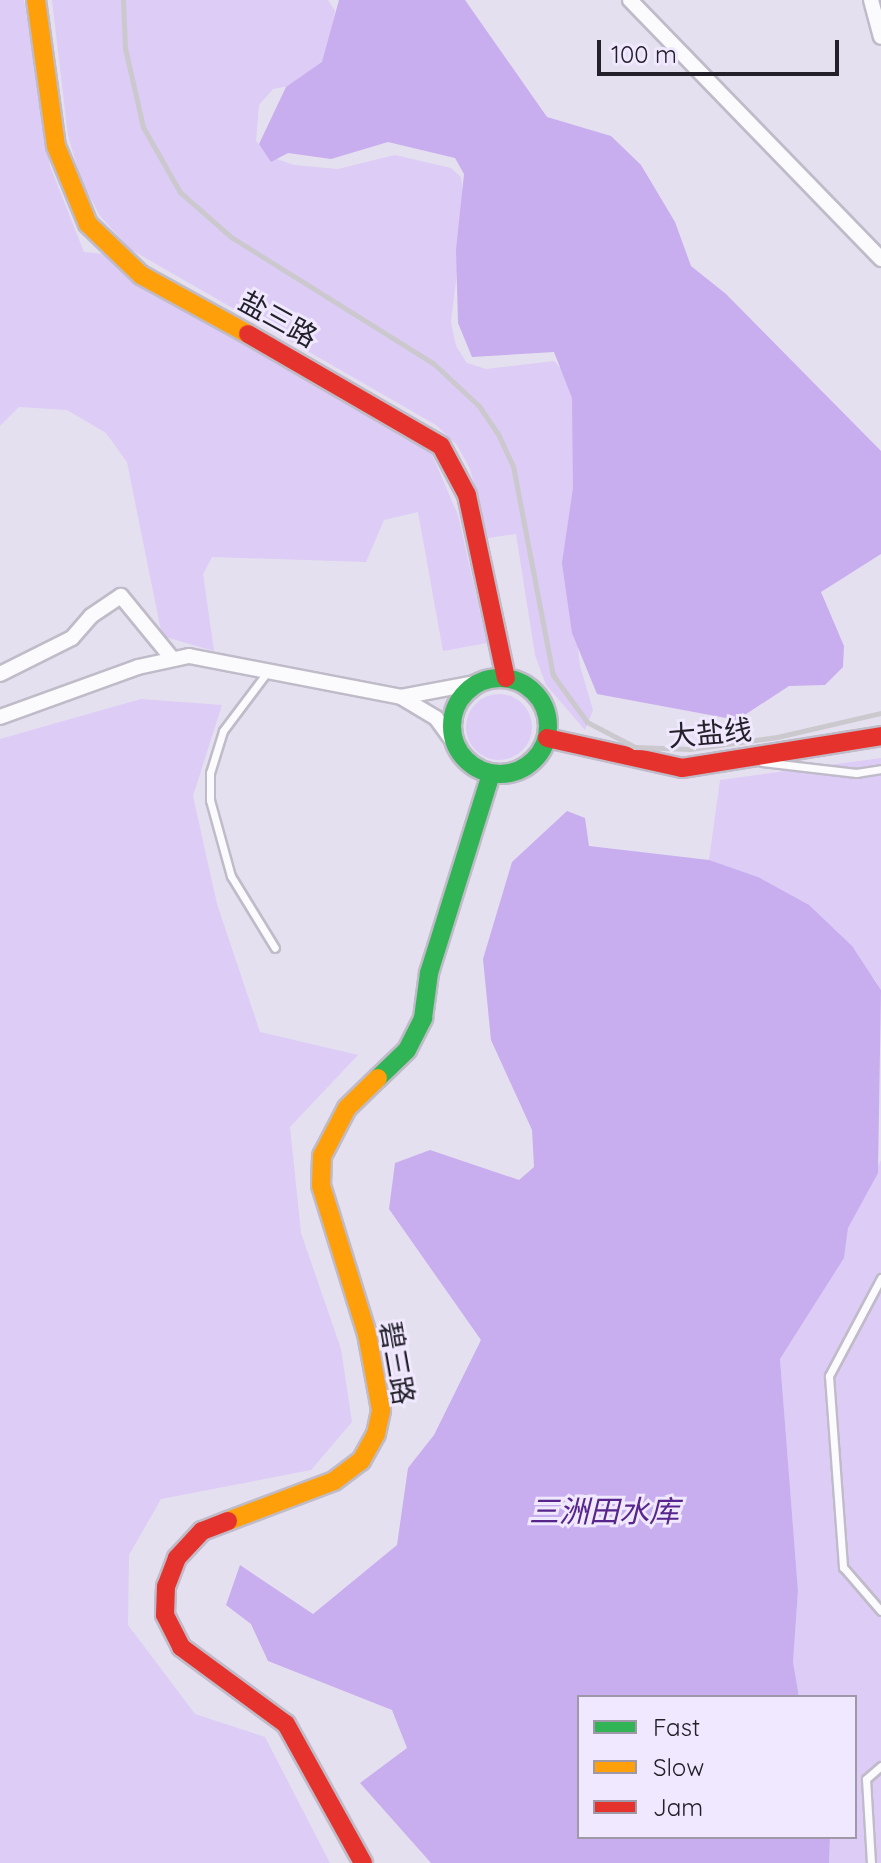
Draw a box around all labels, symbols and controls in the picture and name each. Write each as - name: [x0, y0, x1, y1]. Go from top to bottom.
- scale bar: [601, 24, 843, 74]
- text: 100 m: [611, 39, 677, 69]
- street label: 盐三路: [233, 284, 323, 354]
- street label: 大盐线: [667, 713, 753, 753]
- street label: 碧三路: [373, 1319, 421, 1407]
- water label: 三洲田水库: [529, 1493, 679, 1529]
- legend: [577, 1695, 857, 1839]
- text: Fast: [653, 1712, 700, 1742]
- text: Slow: [653, 1752, 704, 1782]
- text: Jam: [653, 1792, 703, 1822]

